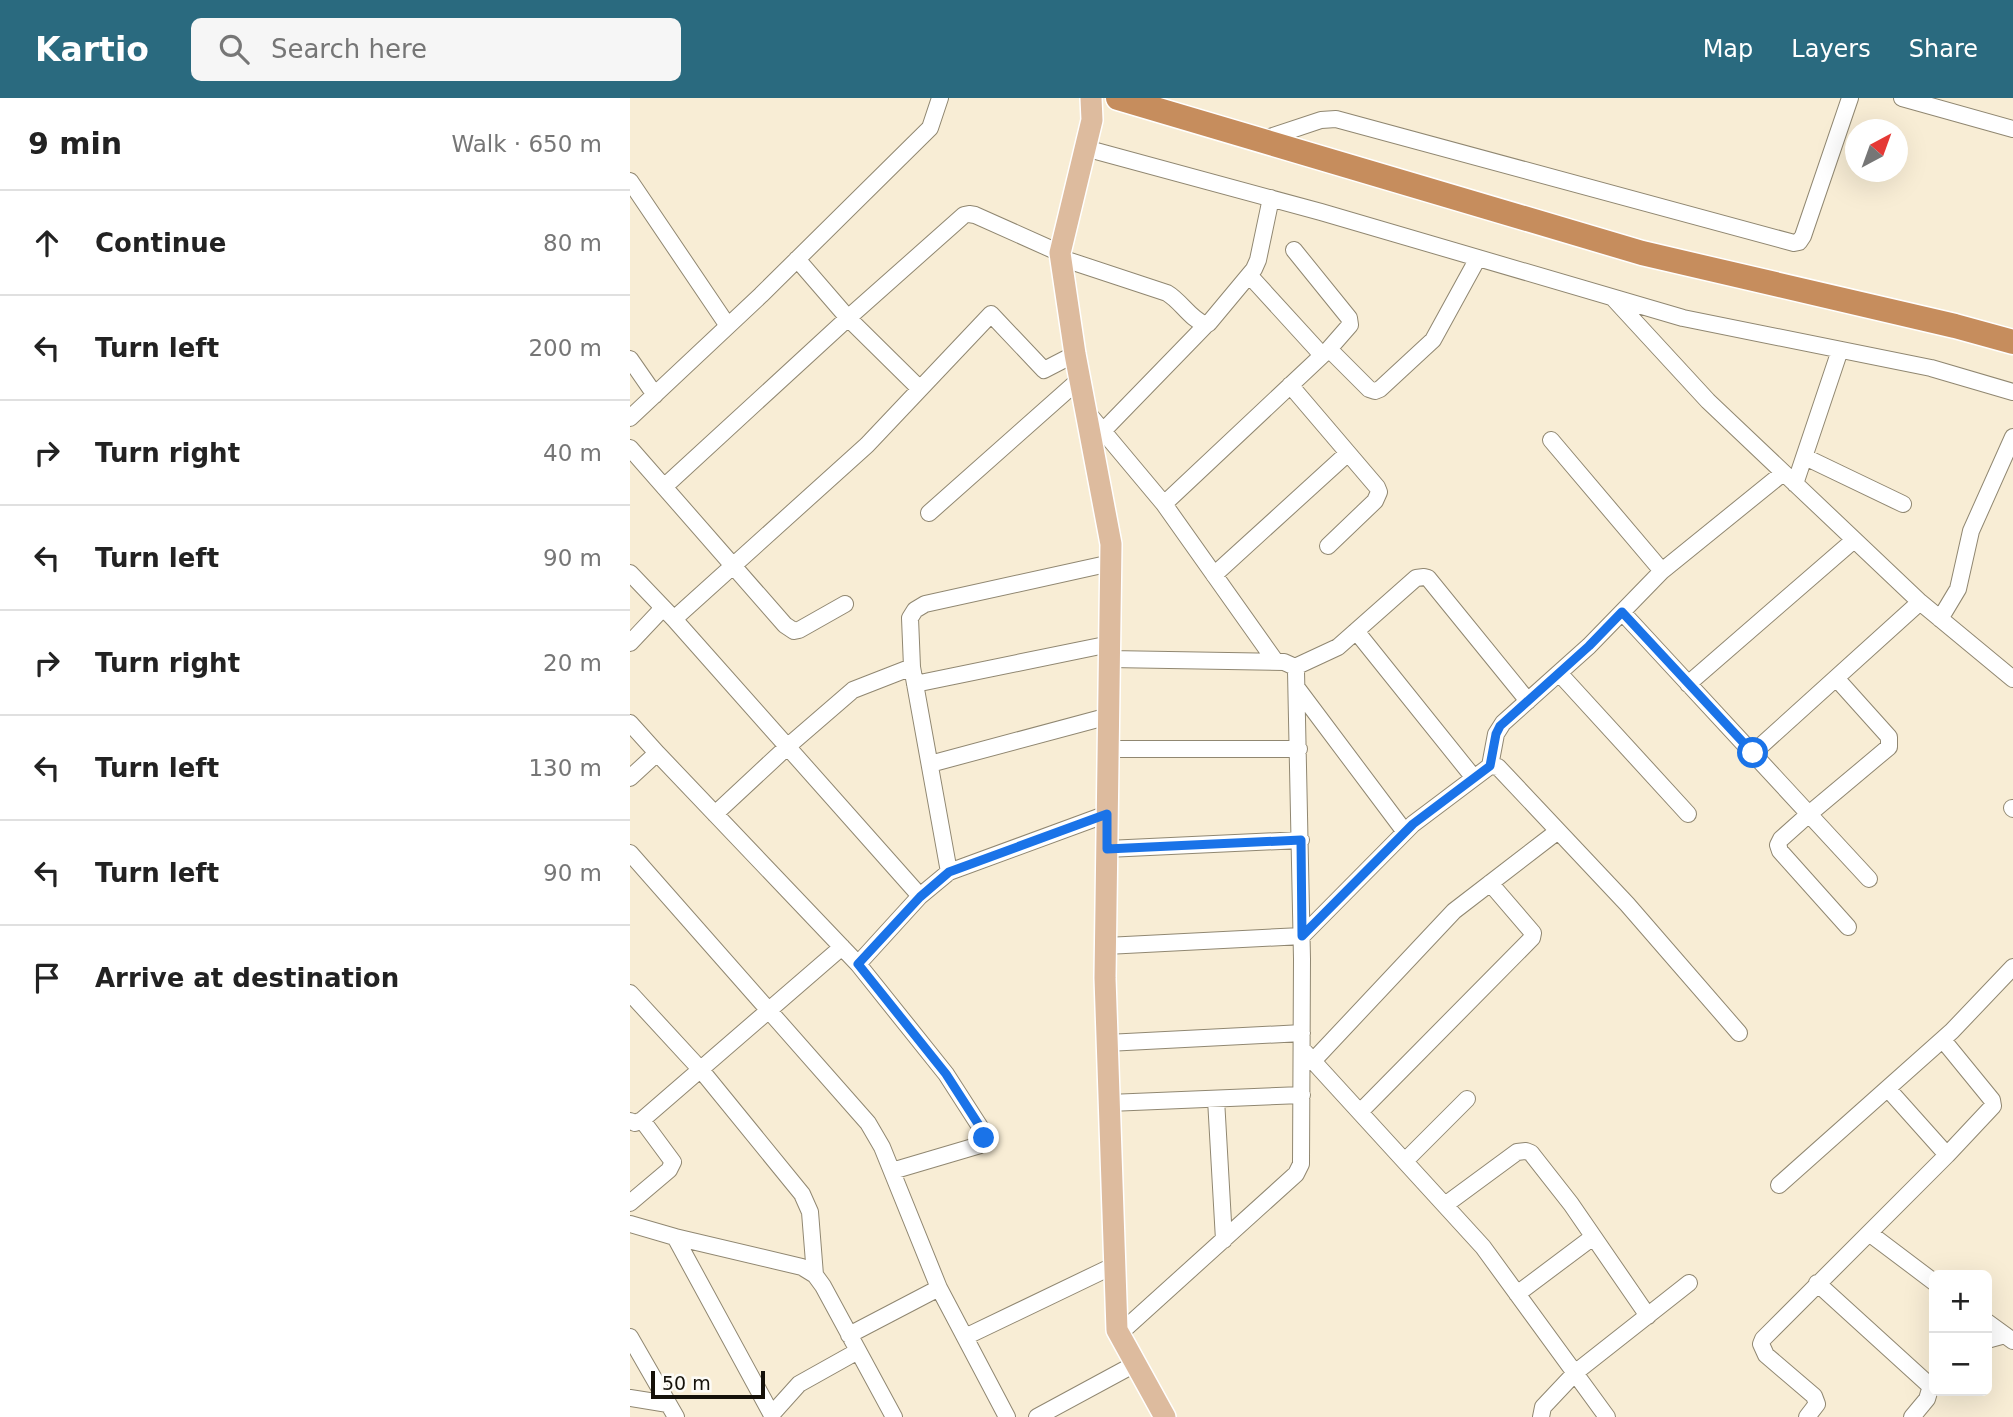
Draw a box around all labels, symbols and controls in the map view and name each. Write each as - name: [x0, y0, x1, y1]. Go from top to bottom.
- search box: [191, 18, 681, 81]
- text: Kartio: [35, 30, 149, 69]
- icon: search: [215, 30, 253, 68]
- text: Search here: [271, 34, 427, 64]
- text: Map: [1703, 35, 1753, 63]
- text: Layers: [1791, 35, 1871, 63]
- text: Share: [1909, 35, 1978, 63]
- north arrow: [1845, 119, 1908, 182]
- text: 9 min: [28, 126, 122, 161]
- text: Walk · 650 m: [451, 131, 602, 157]
- icon: ahead: [28, 224, 66, 262]
- text: Continue: [95, 228, 226, 258]
- text: 80 m: [543, 230, 602, 256]
- icon: left: [28, 329, 66, 367]
- text: Turn left: [95, 333, 219, 363]
- text: 200 m: [528, 335, 602, 361]
- icon: right: [28, 434, 66, 472]
- text: Turn right: [95, 438, 240, 468]
- text: 40 m: [543, 440, 602, 466]
- icon: left: [28, 539, 66, 577]
- text: Turn left: [95, 543, 219, 573]
- text: 90 m: [543, 545, 602, 571]
- icon: right: [28, 644, 66, 682]
- text: Turn right: [95, 648, 240, 678]
- text: 20 m: [543, 650, 602, 676]
- route start: [1737, 737, 1768, 768]
- icon: left: [28, 749, 66, 787]
- text: Turn left: [95, 753, 219, 783]
- text: 130 m: [528, 755, 602, 781]
- icon: left: [28, 854, 66, 892]
- text: Turn left: [95, 858, 219, 888]
- text: 90 m: [543, 860, 602, 886]
- icon: arrive: [28, 959, 66, 997]
- text: Arrive at destination: [95, 963, 399, 993]
- route end: [968, 1122, 999, 1153]
- map controls: [1929, 1270, 1992, 1396]
- button: +: [1929, 1270, 1992, 1333]
- button: −: [1929, 1333, 1992, 1396]
- scale bar: [651, 1368, 765, 1400]
- text: 50 m: [662, 1372, 711, 1394]

